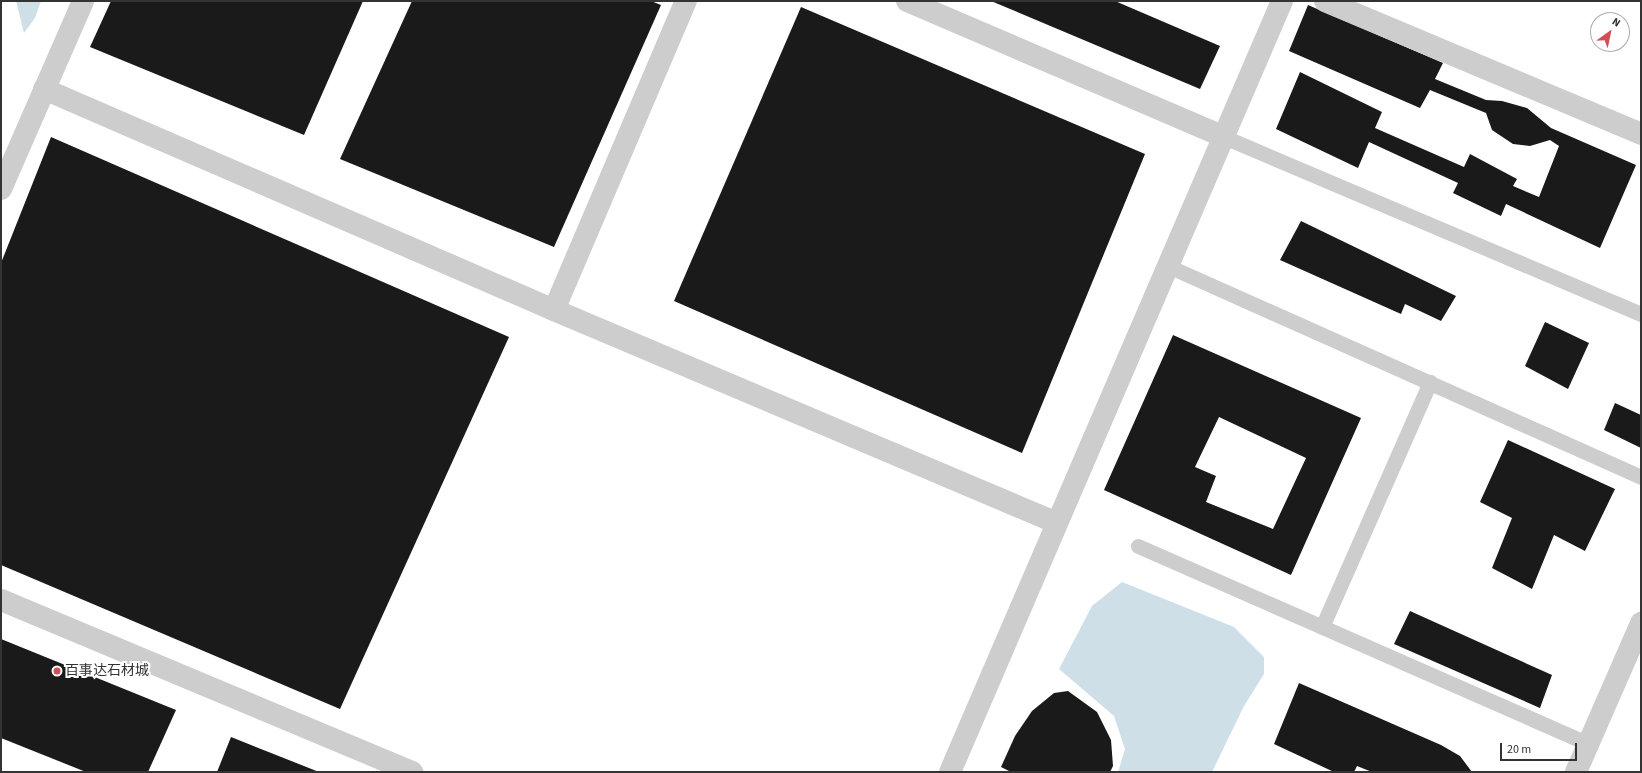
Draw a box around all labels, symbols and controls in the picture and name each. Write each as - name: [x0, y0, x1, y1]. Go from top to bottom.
- north arrow: [1590, 12, 1630, 52]
- text: N: [1609, 14, 1623, 31]
- place label: 百事达石材城: [65, 663, 149, 679]
- marker: 百事达石材城: [52, 666, 62, 676]
- scale bar: [1502, 735, 1579, 761]
- text: 20 m: [1507, 741, 1531, 758]

